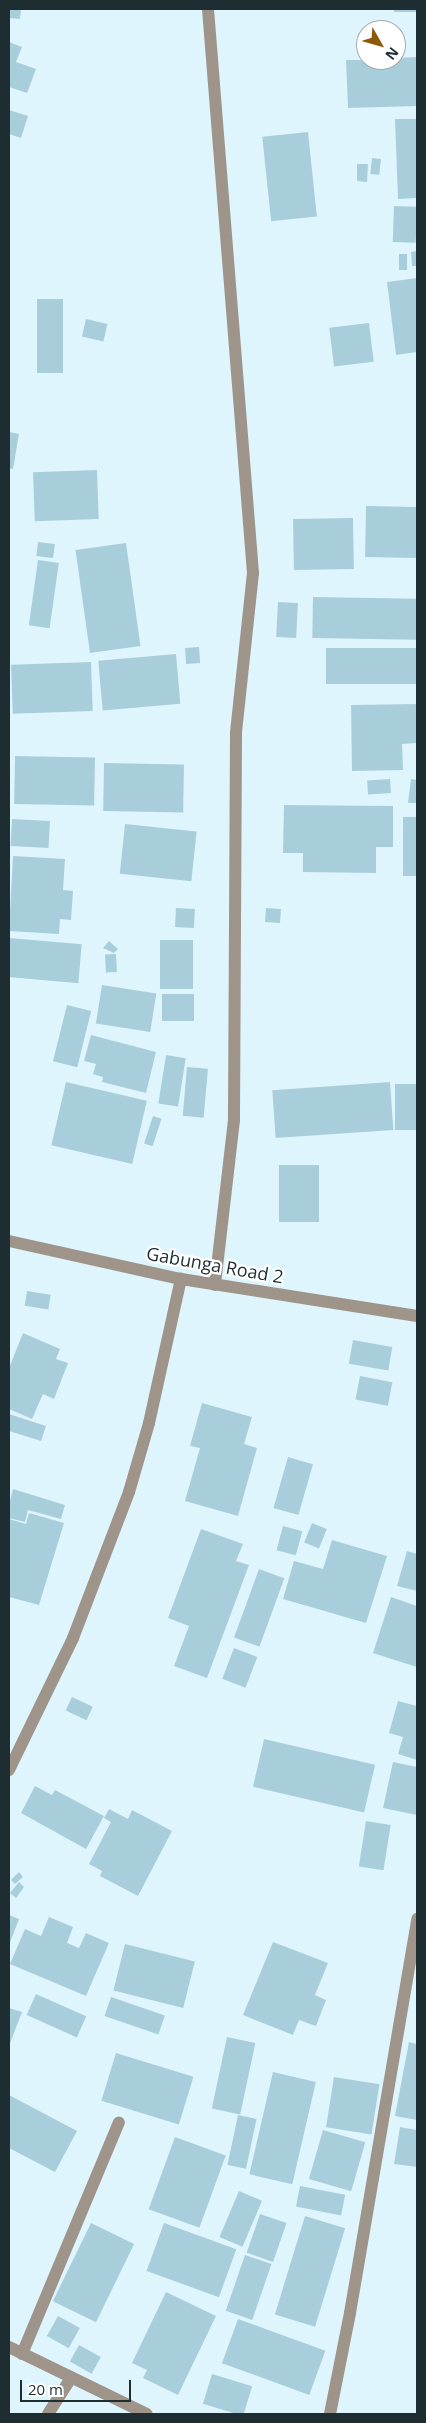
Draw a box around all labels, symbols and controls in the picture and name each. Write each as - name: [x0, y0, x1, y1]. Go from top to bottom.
- north arrow: [356, 20, 406, 70]
- text: N: [381, 44, 403, 64]
- street label: Gabunga Road 2: [145, 1242, 285, 1288]
- scale bar: [22, 2370, 134, 2402]
- text: 20 m: [28, 2379, 63, 2399]

